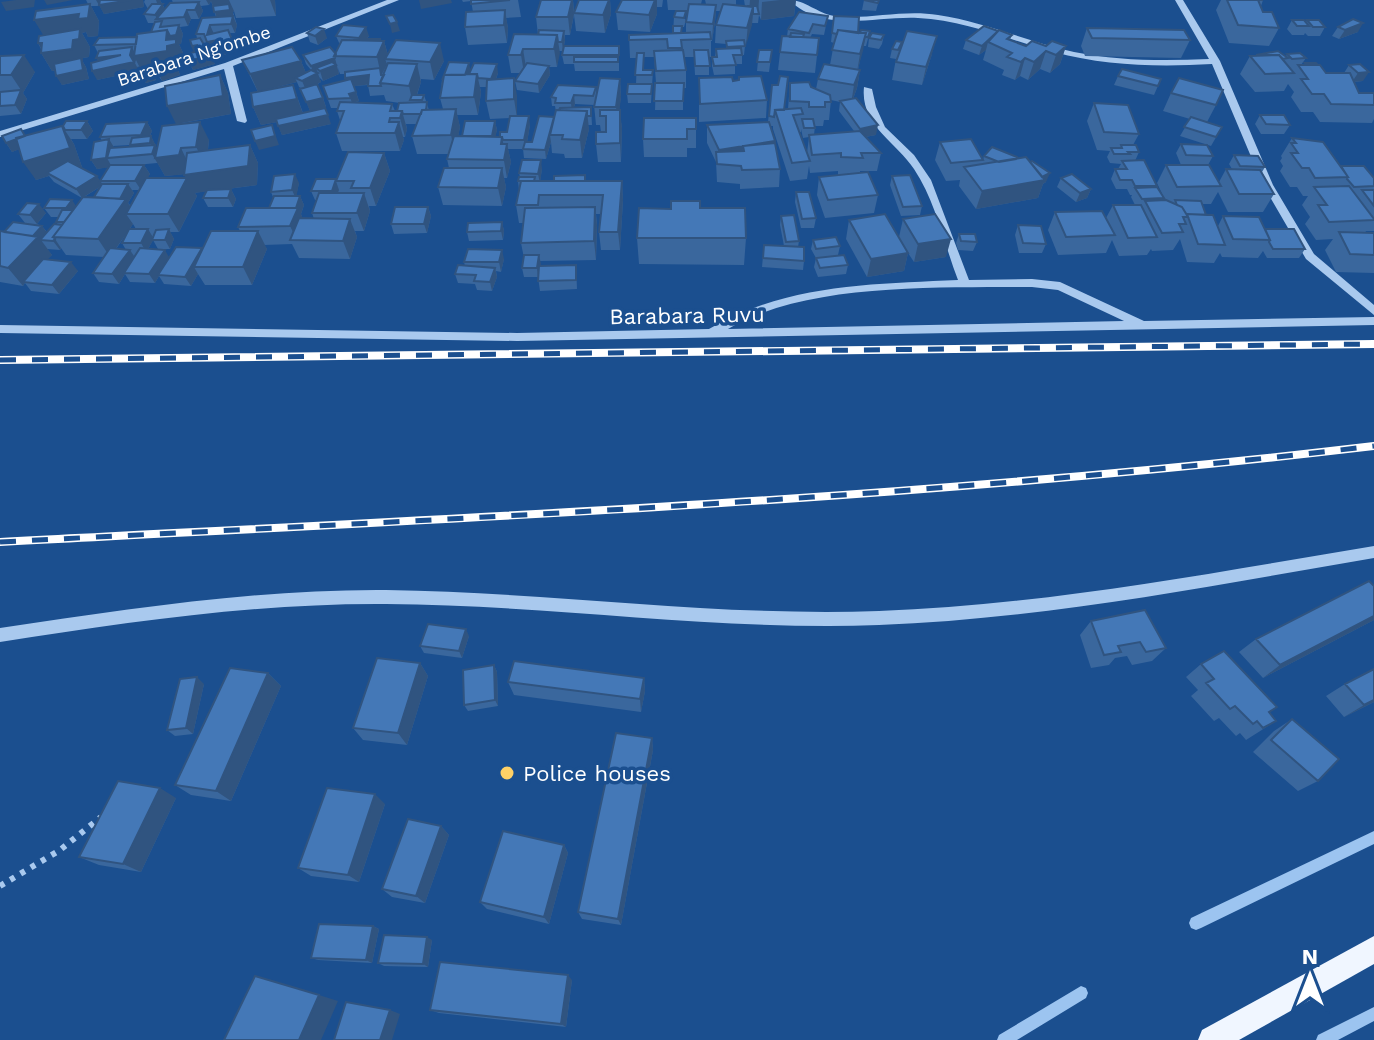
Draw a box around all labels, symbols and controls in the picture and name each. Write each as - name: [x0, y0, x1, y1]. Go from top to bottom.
- street label: Barabara Ng'ombe: [115, 21, 273, 90]
- street label: Barabara Ruvu: [609, 302, 765, 329]
- place label: Police houses: [523, 761, 671, 786]
- marker: Police houses: [498, 764, 516, 782]
- north arrow: [1270, 936, 1350, 1016]
- text: N: [1302, 944, 1318, 969]

